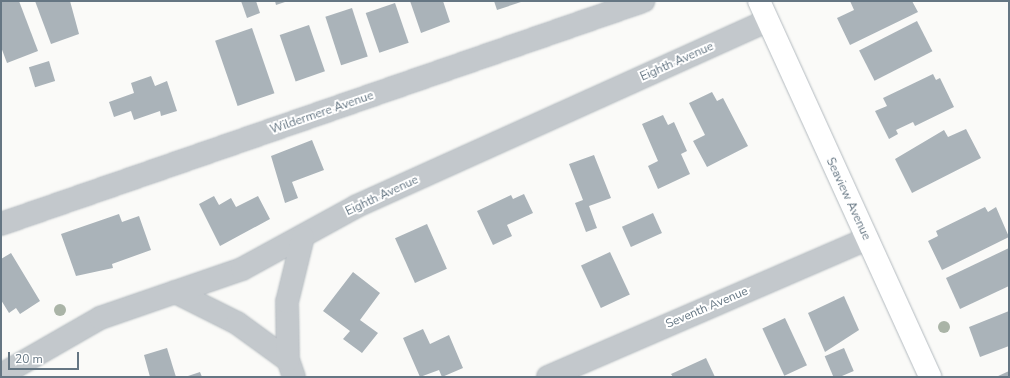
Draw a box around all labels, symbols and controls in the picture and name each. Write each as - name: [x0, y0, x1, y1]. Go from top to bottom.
- street label: Eighth Avenue: [638, 39, 716, 85]
- street label: Wildermere Avenue: [268, 89, 376, 137]
- street label: Seaview Avenue: [823, 155, 873, 243]
- street label: Eighth Avenue: [343, 173, 421, 219]
- street label: Seventh Avenue: [664, 284, 750, 332]
- scale bar: [10, 344, 81, 370]
- text: 20 m: [15, 351, 43, 367]

